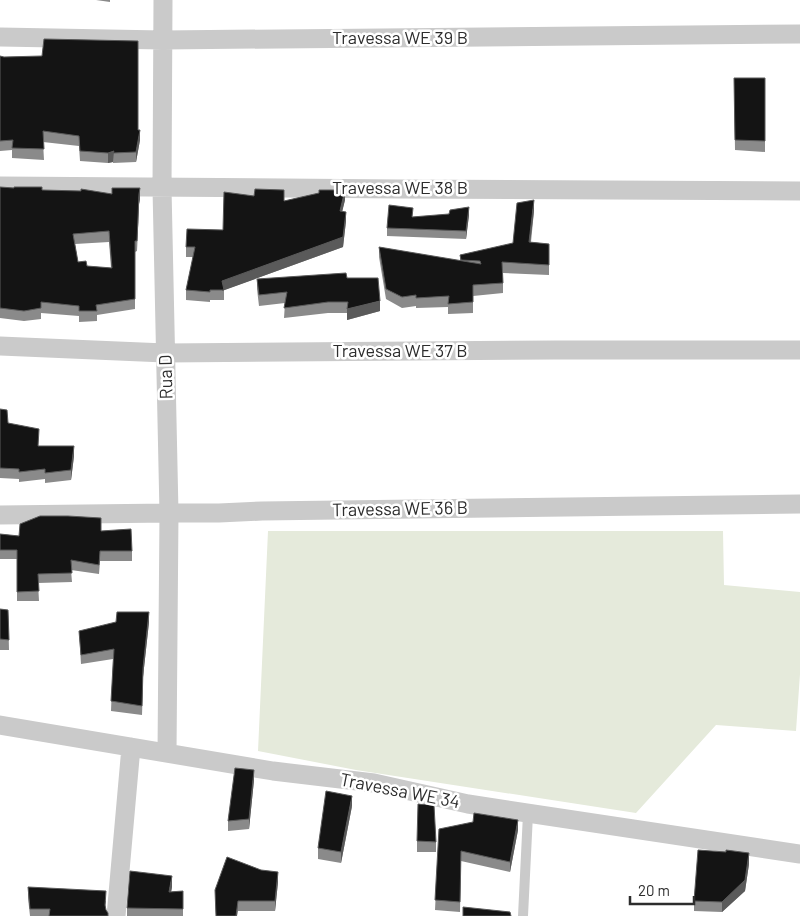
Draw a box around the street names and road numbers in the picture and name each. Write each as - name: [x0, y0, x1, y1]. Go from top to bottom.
- street label: Travessa WE 39 B: [332, 26, 468, 48]
- street label: Travessa WE 38 B: [332, 176, 468, 198]
- street label: Travessa WE 37 B: [332, 339, 468, 361]
- street label: Rua D: [154, 355, 176, 400]
- street label: Travessa WE 36 B: [332, 496, 468, 520]
- street label: Travessa WE 34: [338, 768, 462, 812]

